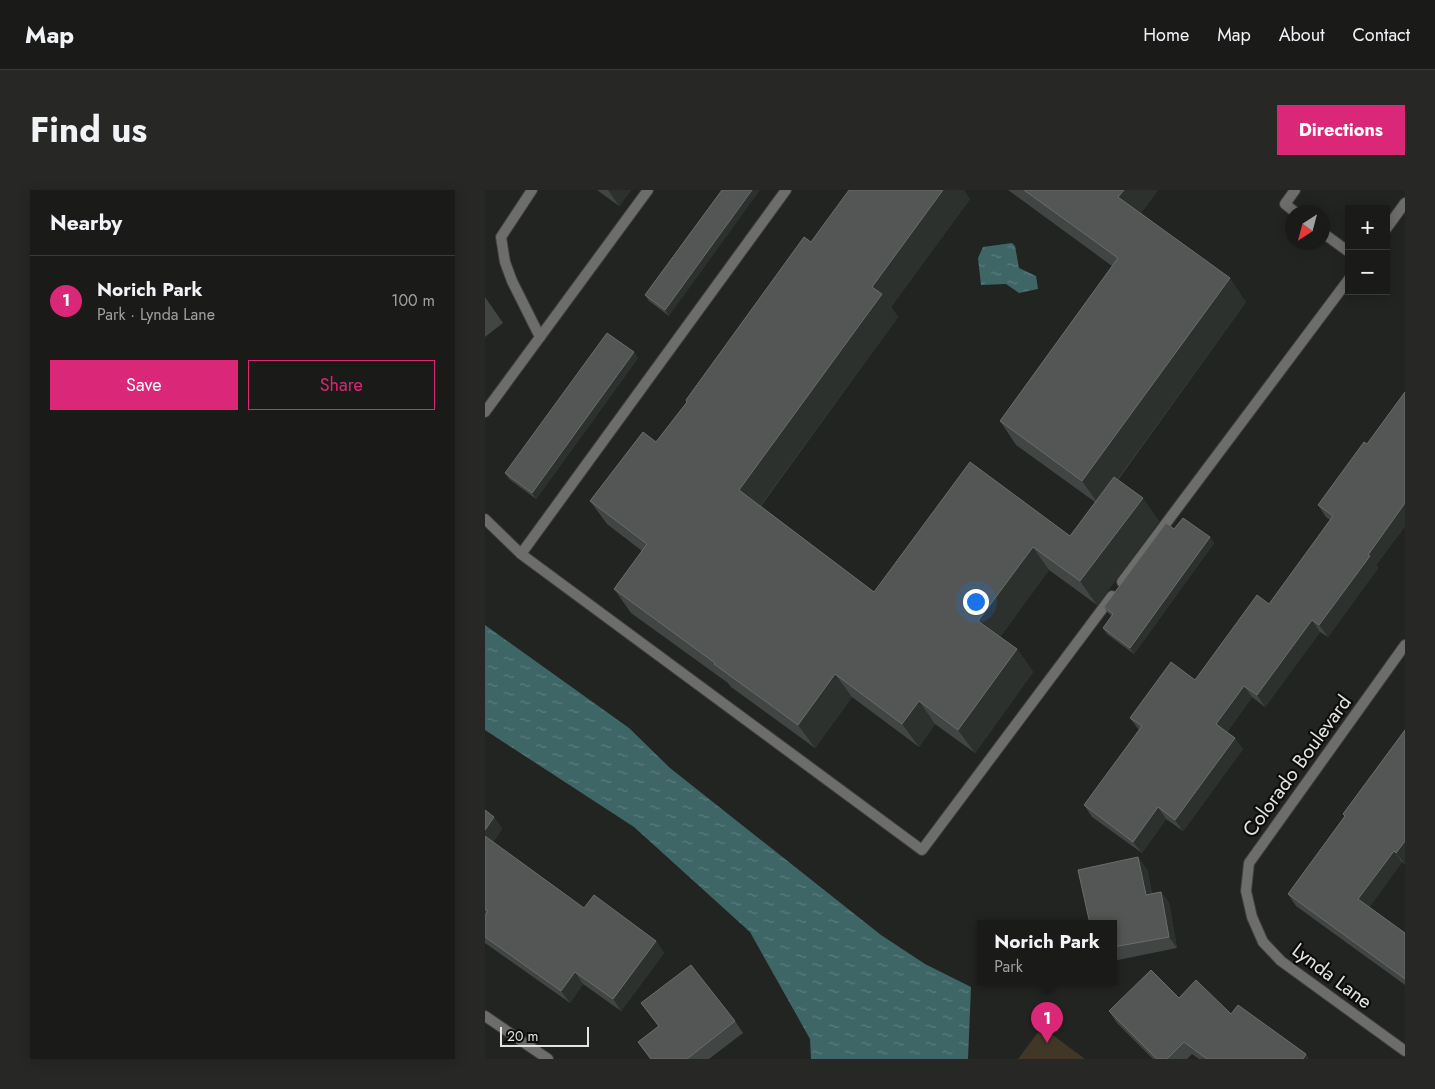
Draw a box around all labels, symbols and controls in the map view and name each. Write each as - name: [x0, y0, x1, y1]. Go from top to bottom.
- text: Map: [25, 17, 74, 52]
- text: Home: [1143, 22, 1189, 48]
- text: Map: [1217, 22, 1251, 48]
- text: About: [1279, 22, 1324, 48]
- text: Contact: [1352, 22, 1410, 48]
- text: Find us: [30, 105, 147, 155]
- button: Directions: [1277, 105, 1405, 155]
- north arrow: [1285, 205, 1330, 250]
- map controls: [1345, 205, 1390, 295]
- button: +: [1345, 205, 1390, 250]
- text: Nearby: [50, 208, 122, 238]
- button: −: [1345, 250, 1390, 295]
- text: Norich Park: [97, 276, 203, 303]
- text: 1: [62, 289, 70, 312]
- text: 100 m: [391, 289, 435, 312]
- text: Park · Lynda Lane: [97, 303, 215, 326]
- button: Save: [50, 360, 238, 410]
- button: Share: [248, 360, 435, 410]
- your location: [963, 589, 989, 615]
- street label: Colorado Boulevard: [1236, 689, 1358, 843]
- popup: [977, 920, 1117, 985]
- text: Norich Park: [994, 928, 1100, 955]
- street label: Lynda Lane: [1286, 936, 1378, 1016]
- text: Park: [994, 955, 1023, 978]
- pin: 1: [1031, 1002, 1063, 1043]
- scale bar: [500, 1024, 589, 1047]
- text: 20 m: [507, 1026, 539, 1046]

